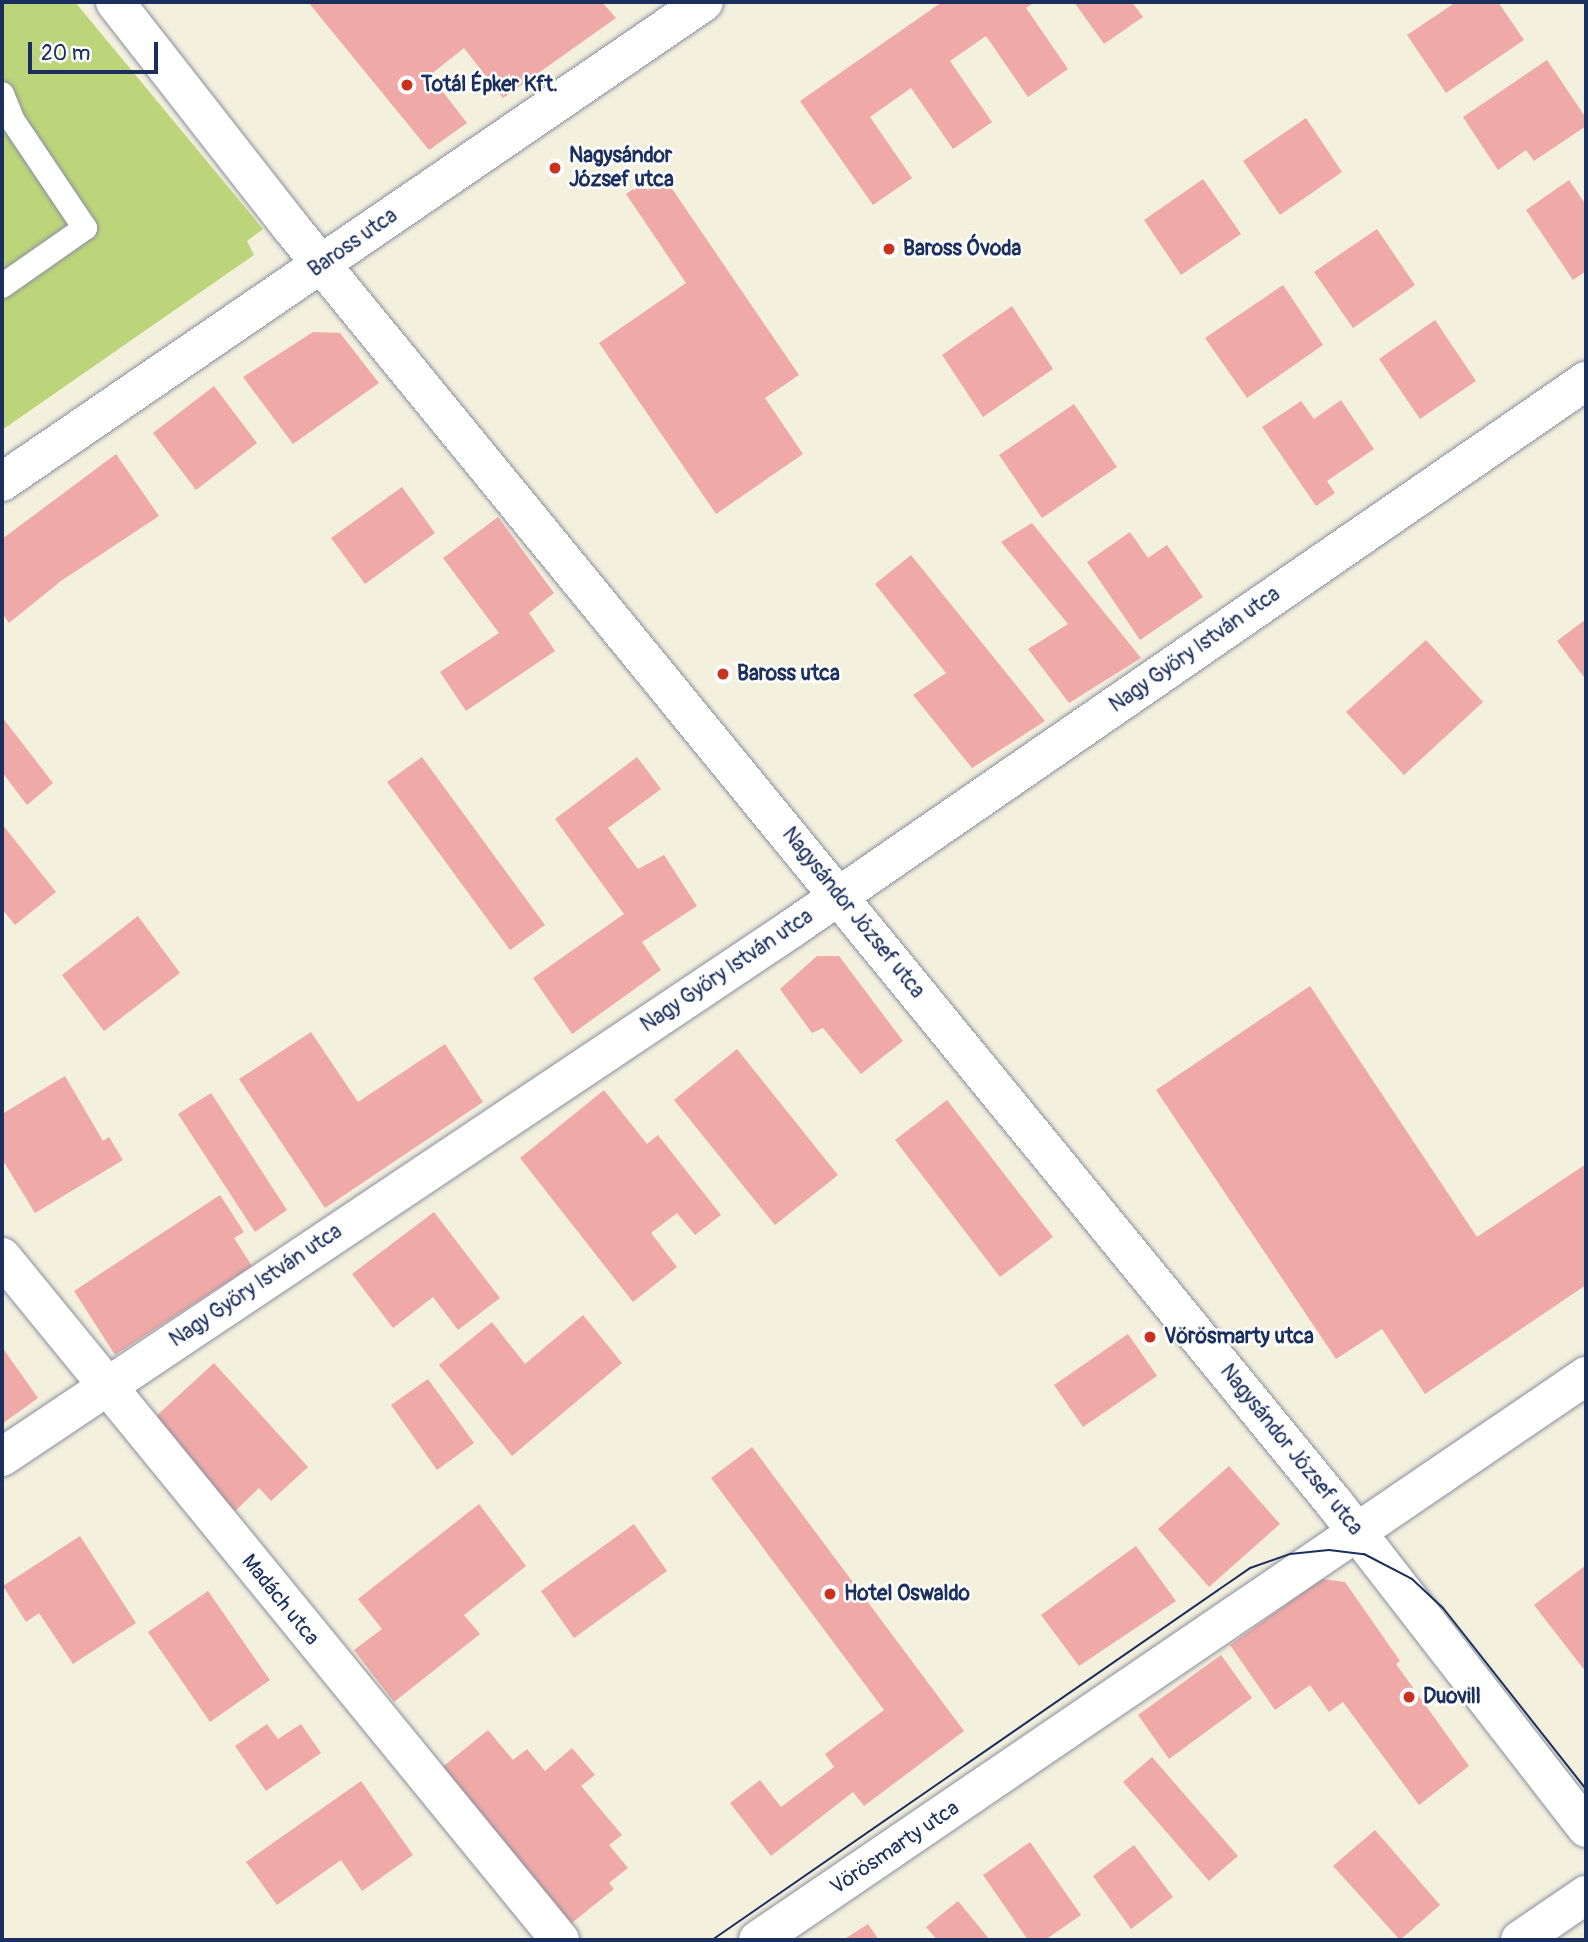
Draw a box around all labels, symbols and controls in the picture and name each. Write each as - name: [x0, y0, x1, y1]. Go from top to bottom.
- scale bar: [32, 28, 161, 72]
- text: 20 m: [41, 40, 90, 67]
- place label: Totál Épker Kft.: [421, 72, 558, 98]
- marker: Totál Épker Kft.: [399, 77, 415, 93]
- place label: Nagysándor József utca: [569, 143, 674, 193]
- marker: Nagysándor József utca: [547, 160, 563, 176]
- street label: Baross utca: [304, 203, 402, 283]
- place label: Baross Óvoda: [903, 236, 1021, 262]
- marker: Baross Óvoda: [881, 241, 897, 257]
- street label: Nagy Győry István utca: [1105, 582, 1285, 718]
- place label: Baross utca: [737, 661, 840, 687]
- marker: Baross utca: [715, 666, 731, 682]
- street label: Nagysándor József utca: [776, 822, 930, 1004]
- street label: Nagy Győry István utca: [636, 904, 818, 1038]
- street label: Nagy Győry István utca: [165, 1219, 347, 1353]
- place label: Vörösmarty utca: [1164, 1324, 1314, 1350]
- marker: Vörösmarty utca: [1142, 1329, 1158, 1345]
- street label: Nagysándor József utca: [1214, 1359, 1368, 1541]
- street label: Madách utca: [236, 1550, 324, 1650]
- place label: Hotel Oswaldo: [844, 1581, 970, 1607]
- marker: Hotel Oswaldo: [822, 1586, 838, 1602]
- place label: Duovill: [1423, 1684, 1481, 1710]
- marker: Duovill: [1401, 1689, 1417, 1705]
- street label: Vörösmarty utca: [826, 1796, 964, 1900]

